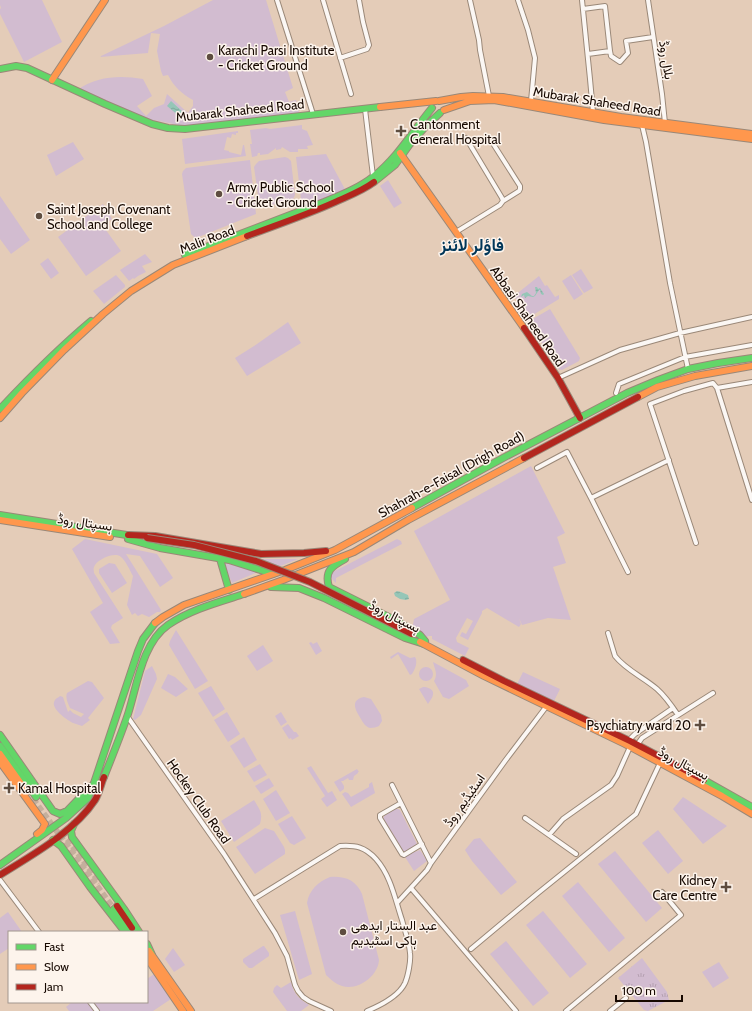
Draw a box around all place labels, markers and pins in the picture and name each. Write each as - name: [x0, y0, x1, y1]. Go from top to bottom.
- place label: Karachi Parsi Institute - Cricket Ground: [218, 42, 335, 73]
- marker: Karachi Parsi Institute - Cricket Ground: [205, 52, 215, 62]
- place label: Cantonment General Hospital: [410, 116, 501, 147]
- marker: Cantonment General Hospital: [395, 125, 407, 137]
- place label: Army Public School - Cricket Ground: [227, 179, 334, 210]
- marker: Army Public School - Cricket Ground: [214, 189, 224, 199]
- place label: Saint Joseph Covenant School and College: [47, 201, 171, 232]
- marker: Saint Joseph Covenant School and College: [34, 211, 44, 221]
- place label: Psychiatry ward 20: [586, 717, 691, 733]
- marker: Psychiatry ward 20: [694, 719, 706, 731]
- place label: Kamal Hospital: [18, 780, 100, 796]
- marker: Kamal Hospital: [3, 782, 15, 794]
- place label: Kidney Care Centre: [653, 872, 717, 903]
- marker: Kidney Care Centre: [720, 881, 732, 893]
- place label: عبد الستار ایدھی ہاکی اسٹیدیم: [351, 917, 437, 950]
- marker: عبد الستار ایدھی ہاکی اسٹیدیم: [338, 927, 348, 937]

